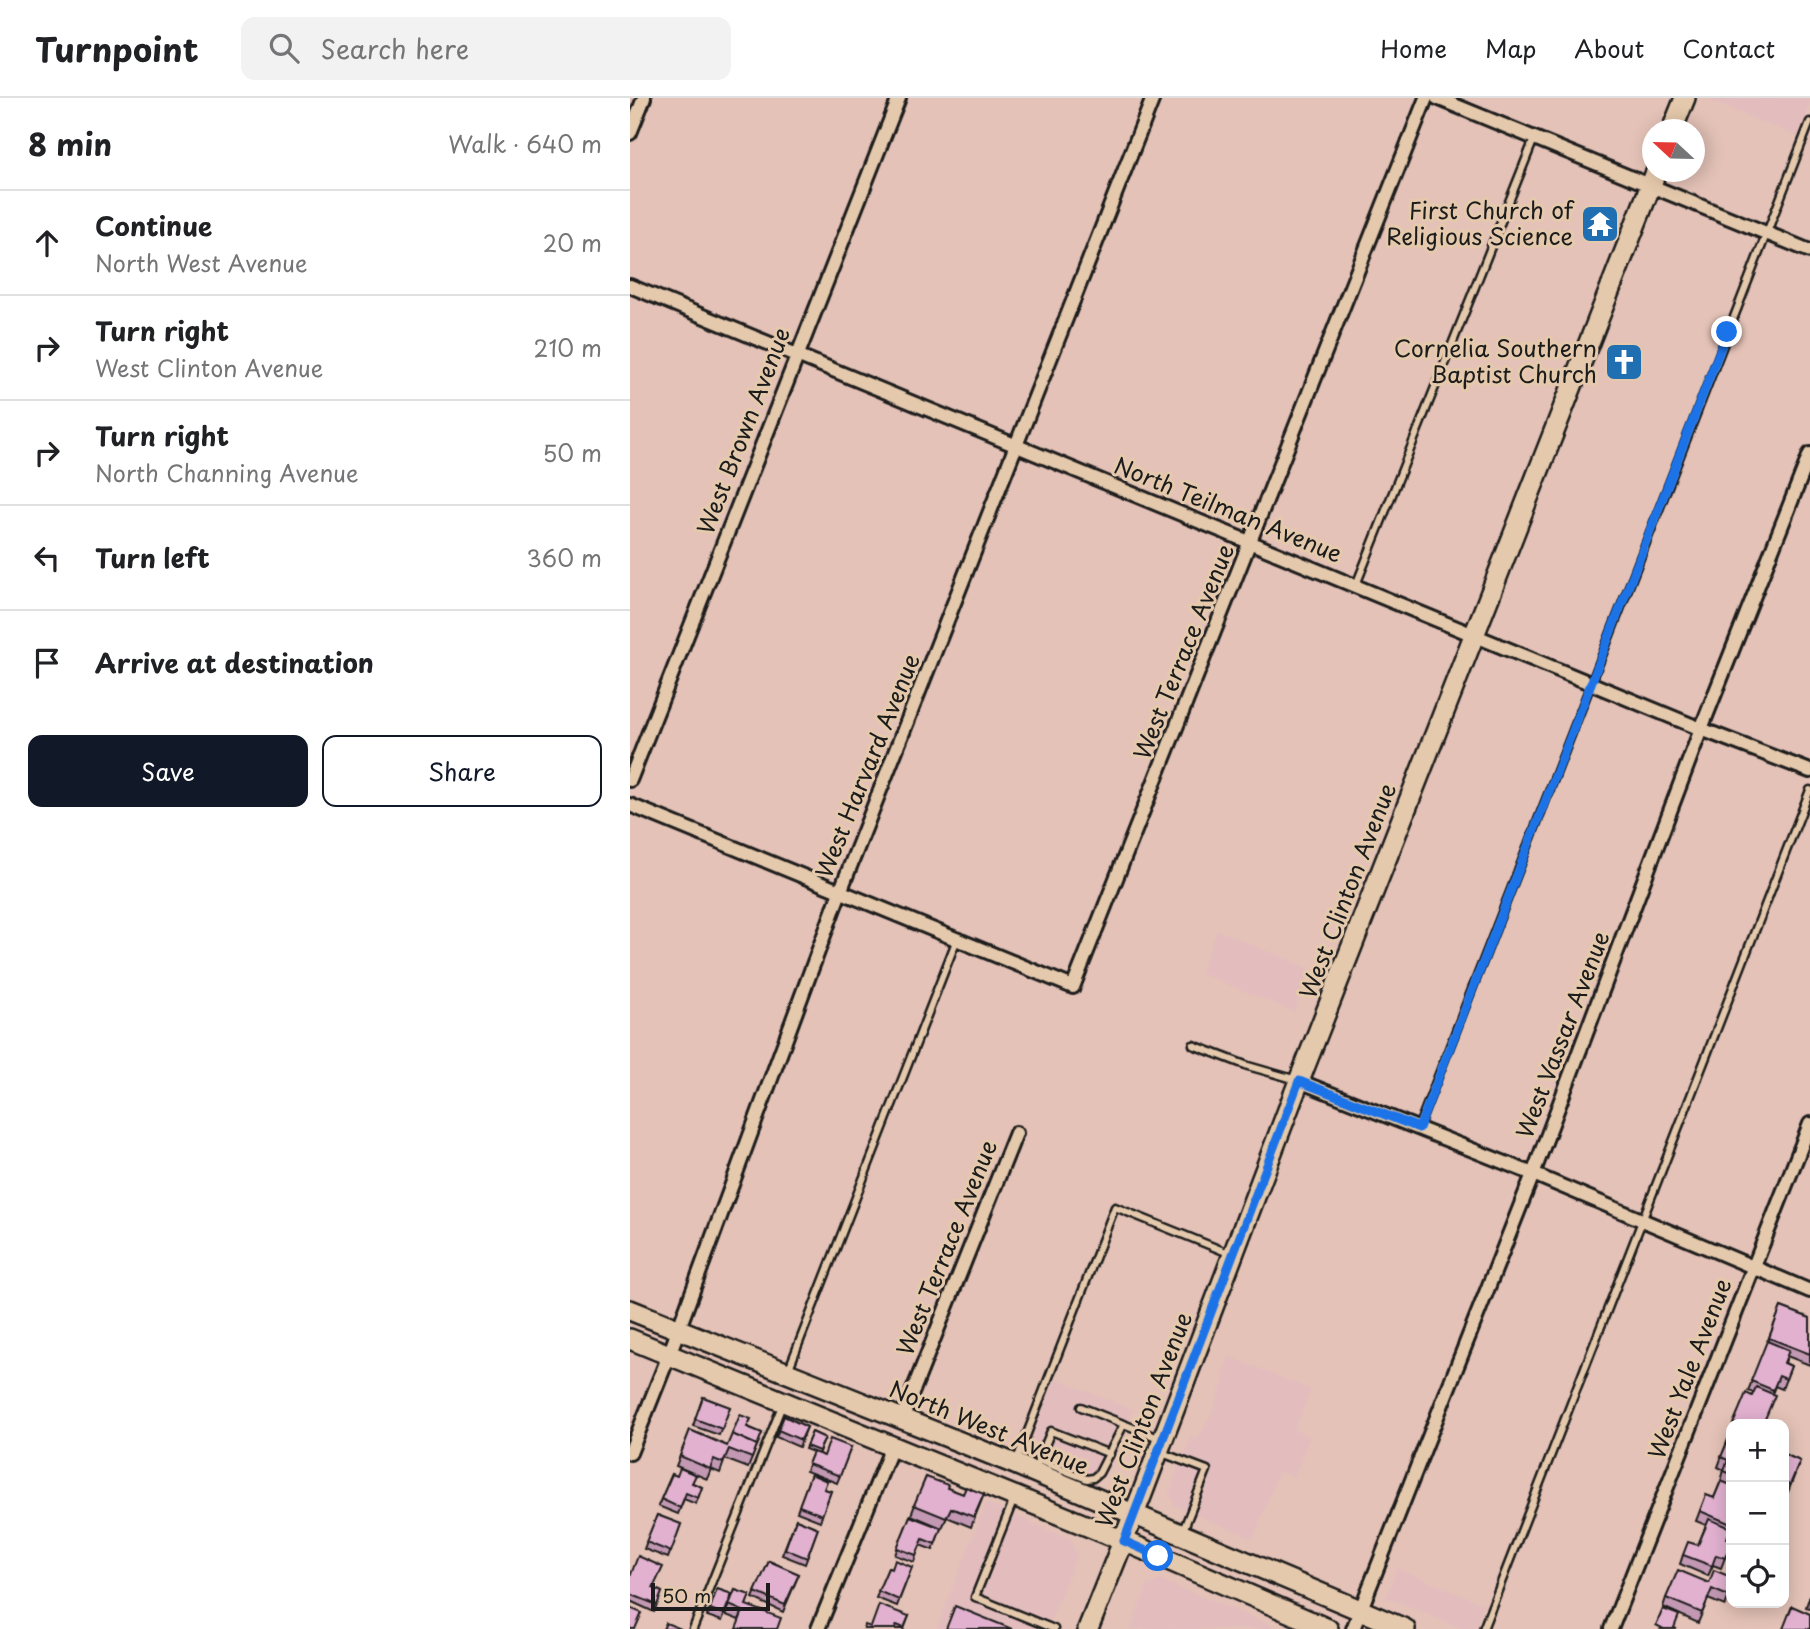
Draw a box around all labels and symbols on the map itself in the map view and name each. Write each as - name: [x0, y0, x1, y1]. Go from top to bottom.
- north arrow: [1642, 119, 1705, 182]
- place label: First Church of Religious Science: [1386, 192, 1575, 253]
- temple icon: First Church of Religious Science: [1579, 203, 1621, 245]
- route end: [1711, 316, 1742, 347]
- street label: West Brown Avenue: [687, 322, 798, 539]
- place label: Cornelia Southern Baptist Church: [1394, 330, 1597, 391]
- church icon: Cornelia Southern Baptist Church: [1603, 341, 1645, 383]
- street label: North Teilman Avenue: [1109, 447, 1348, 570]
- street label: West Terrace Avenue: [1123, 538, 1242, 765]
- street label: West Harvard Avenue: [806, 648, 928, 883]
- street label: West Clinton Avenue: [1289, 778, 1404, 1003]
- street label: West Vassar Avenue: [1506, 926, 1617, 1143]
- street label: West Terrace Avenue: [886, 1134, 1005, 1361]
- street label: West Yale Avenue: [1638, 1273, 1739, 1464]
- street label: West Clinton Avenue: [1085, 1307, 1200, 1532]
- street label: North West Avenue: [884, 1371, 1095, 1483]
- route start: [1142, 1540, 1173, 1571]
- scale bar: [651, 1580, 770, 1612]

